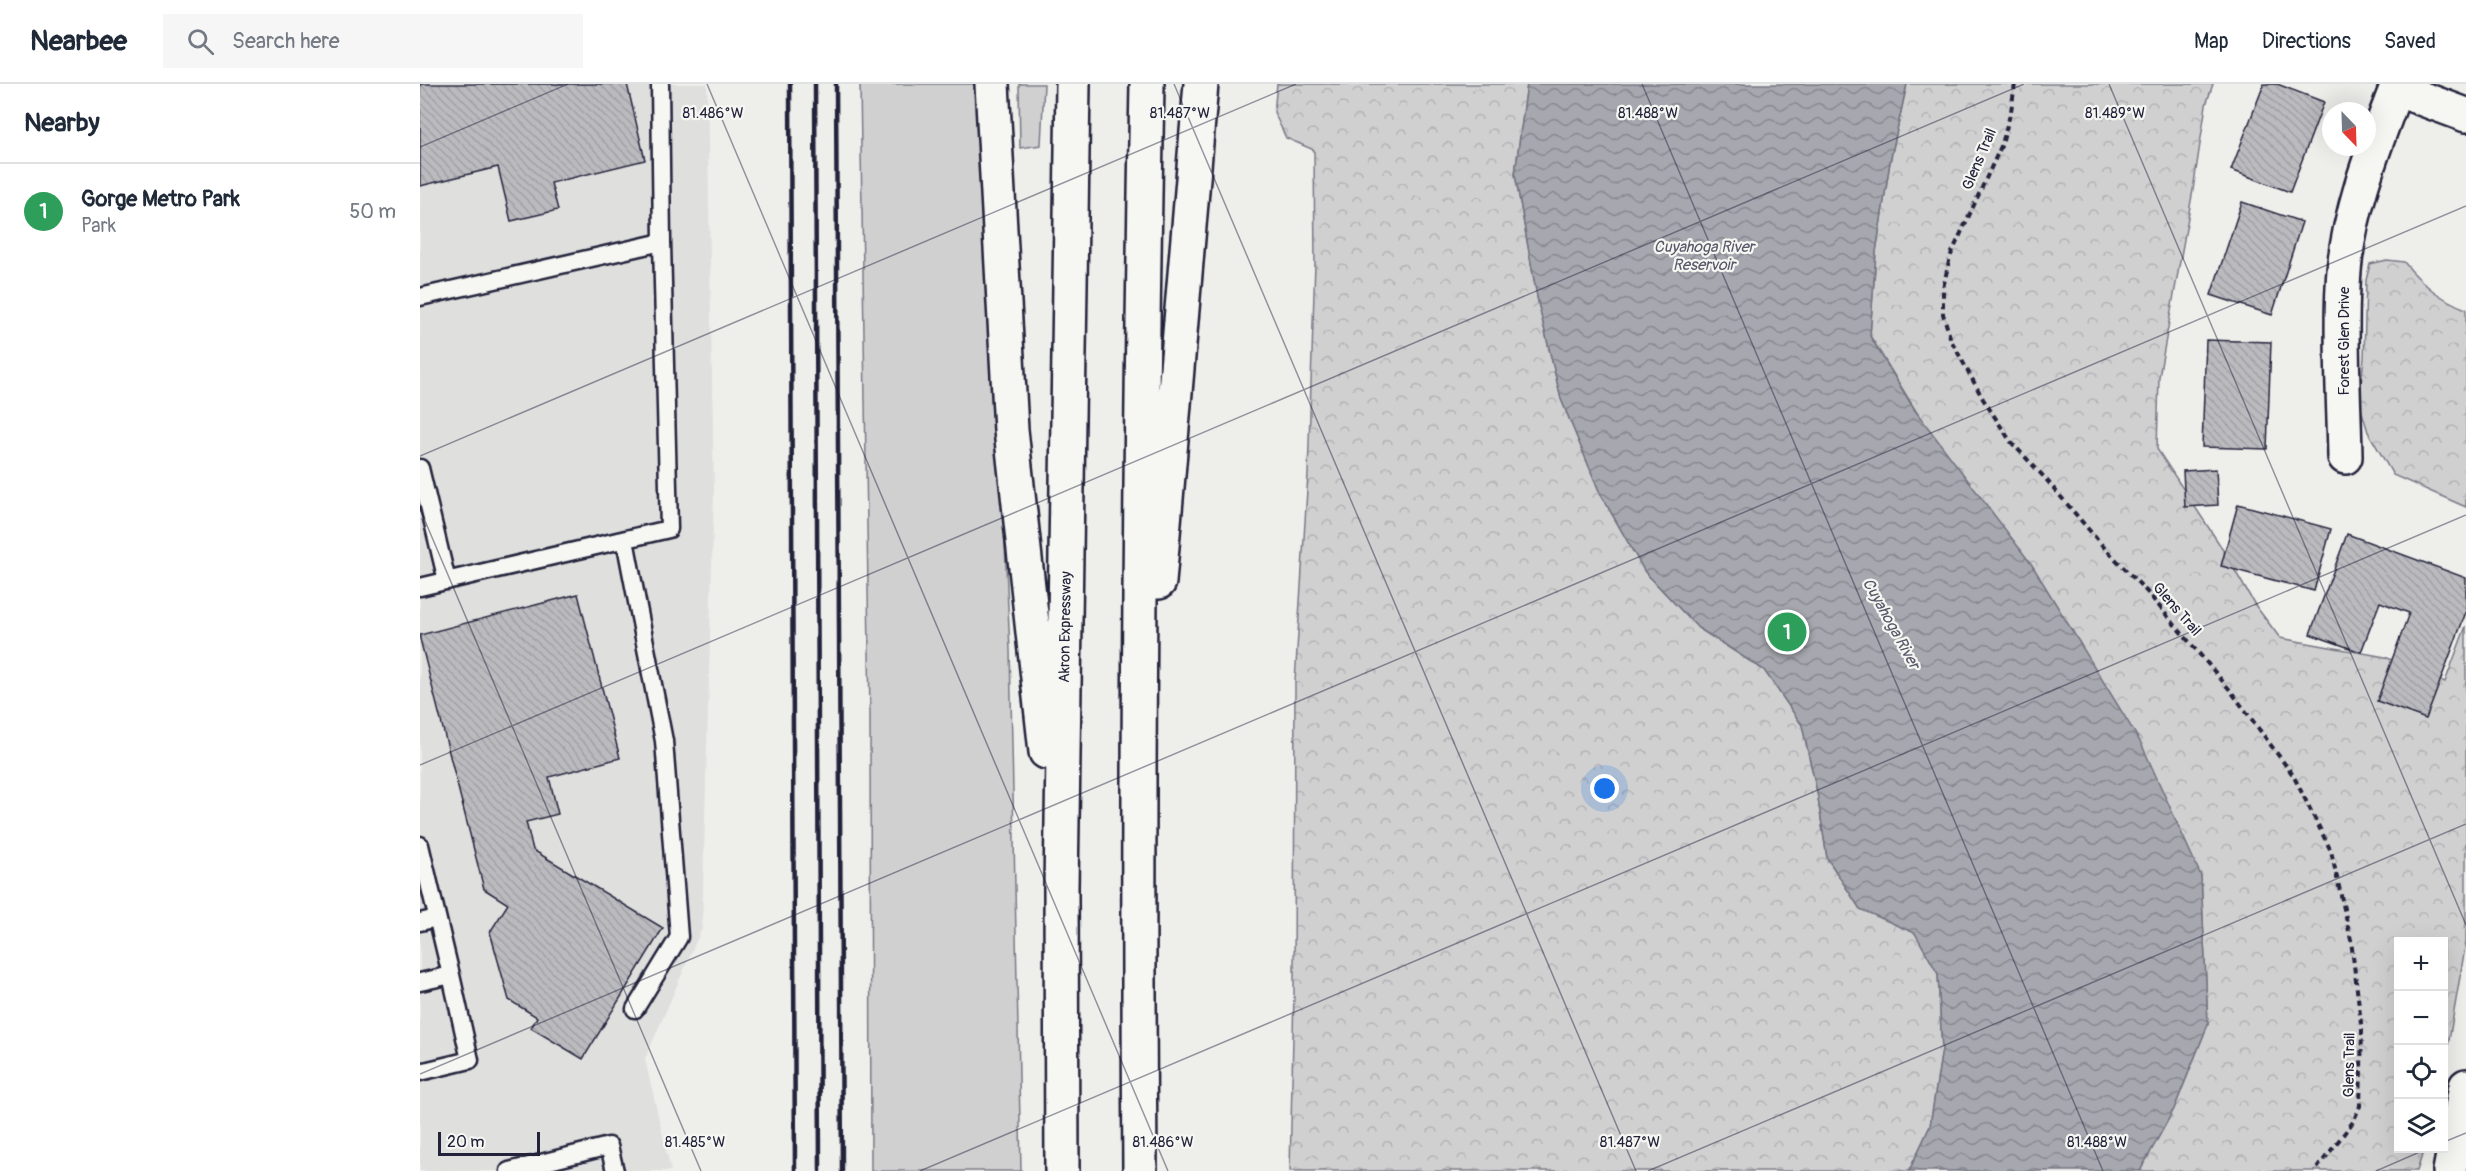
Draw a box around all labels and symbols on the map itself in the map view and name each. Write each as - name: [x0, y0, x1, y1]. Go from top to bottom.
- north arrow: [2322, 102, 2376, 156]
- text: 81.486°W: [682, 104, 744, 123]
- text: 81.487°W: [1150, 104, 1210, 123]
- text: 81.488°W: [1618, 104, 1678, 123]
- text: 81.489°W: [2085, 104, 2145, 123]
- street label: Glens Trail: [1958, 126, 2001, 193]
- water label: Cuyahoga River Reservoir: [1654, 237, 1757, 275]
- street label: Forest Glen Drive: [2335, 286, 2354, 396]
- street label: Akron Expressway: [1055, 570, 1076, 683]
- water label: Cuyahoga River: [1858, 575, 1925, 674]
- street label: Glens Trail: [2148, 579, 2205, 640]
- pin: 1: [1768, 610, 1806, 654]
- your location: [1590, 774, 1619, 803]
- street label: Glens Trail: [2339, 1032, 2360, 1098]
- scale bar: [438, 1129, 540, 1156]
- text: 81.485°W: [665, 1133, 725, 1152]
- text: 81.486°W: [1132, 1133, 1194, 1152]
- text: 81.487°W: [1600, 1133, 1660, 1152]
- text: 81.488°W: [2067, 1133, 2127, 1152]

